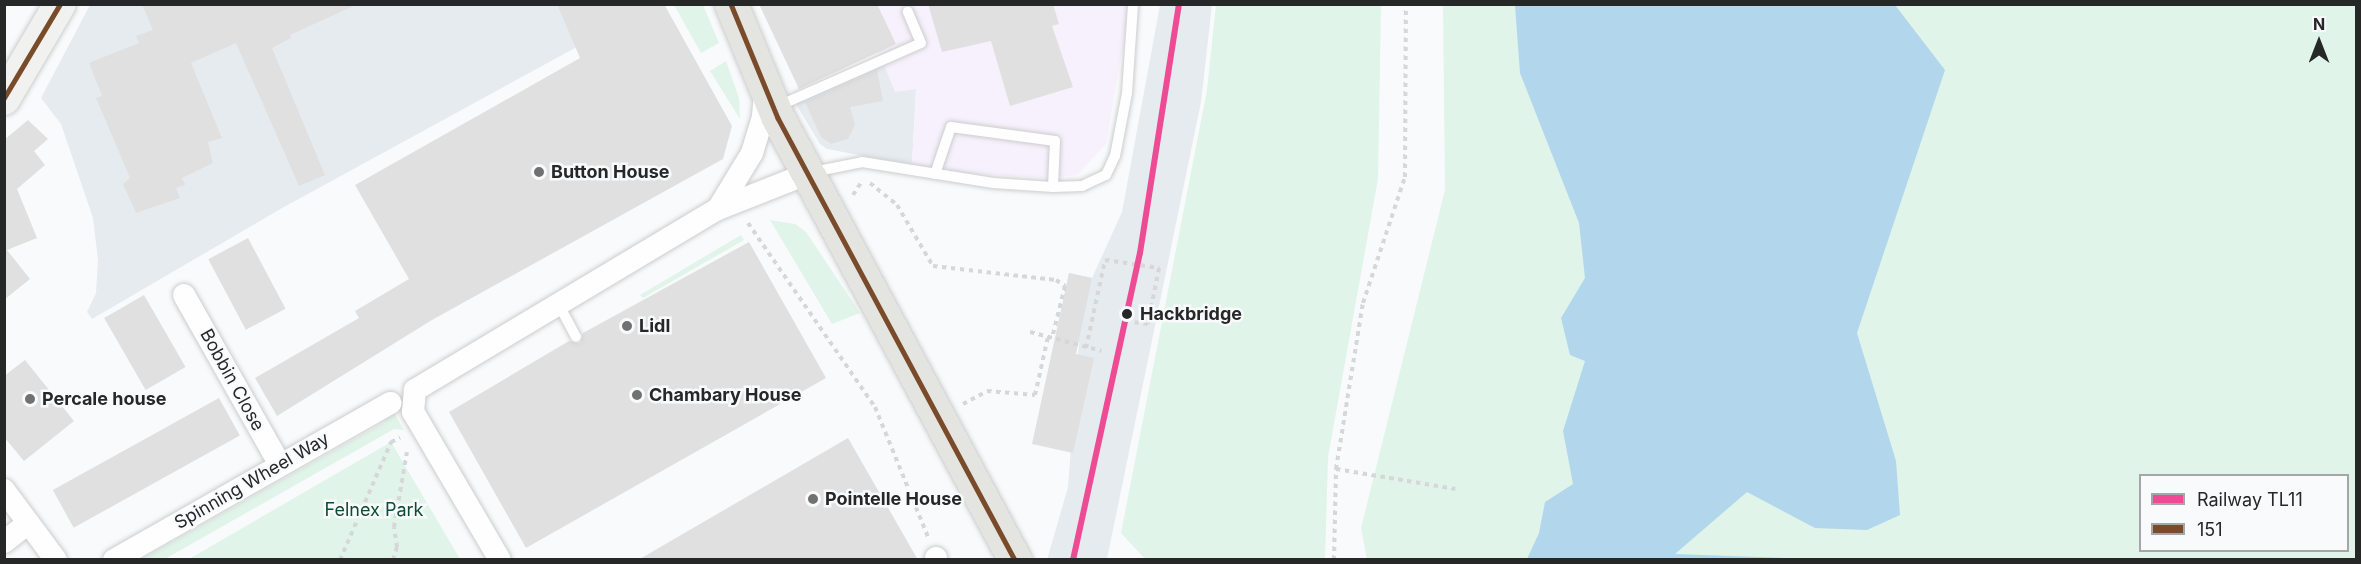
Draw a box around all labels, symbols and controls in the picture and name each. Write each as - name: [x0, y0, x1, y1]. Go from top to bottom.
- north arrow: [2289, 12, 2349, 72]
- text: N: [2313, 14, 2325, 34]
- place label: Button House: [551, 161, 669, 183]
- marker: Button House: [532, 165, 546, 179]
- place label: Hackbridge: [1140, 303, 1242, 325]
- marker: Hackbridge: [1118, 305, 1136, 323]
- place label: Lidl: [639, 315, 670, 337]
- marker: Lidl: [620, 319, 634, 333]
- street label: Bobbin Close: [195, 325, 269, 435]
- place label: Chambary House: [649, 384, 802, 406]
- place label: Percale house: [42, 388, 166, 410]
- marker: Chambary House: [630, 388, 644, 402]
- marker: Percale house: [23, 392, 37, 406]
- street label: Spinning Wheel Way: [171, 428, 333, 534]
- legend: [2139, 474, 2349, 552]
- place label: Pointelle House: [825, 488, 962, 510]
- text: Railway TL11: [2197, 489, 2303, 510]
- marker: Pointelle House: [806, 492, 820, 506]
- park label: Felnex Park: [325, 499, 423, 521]
- text: 151: [2197, 519, 2223, 540]

